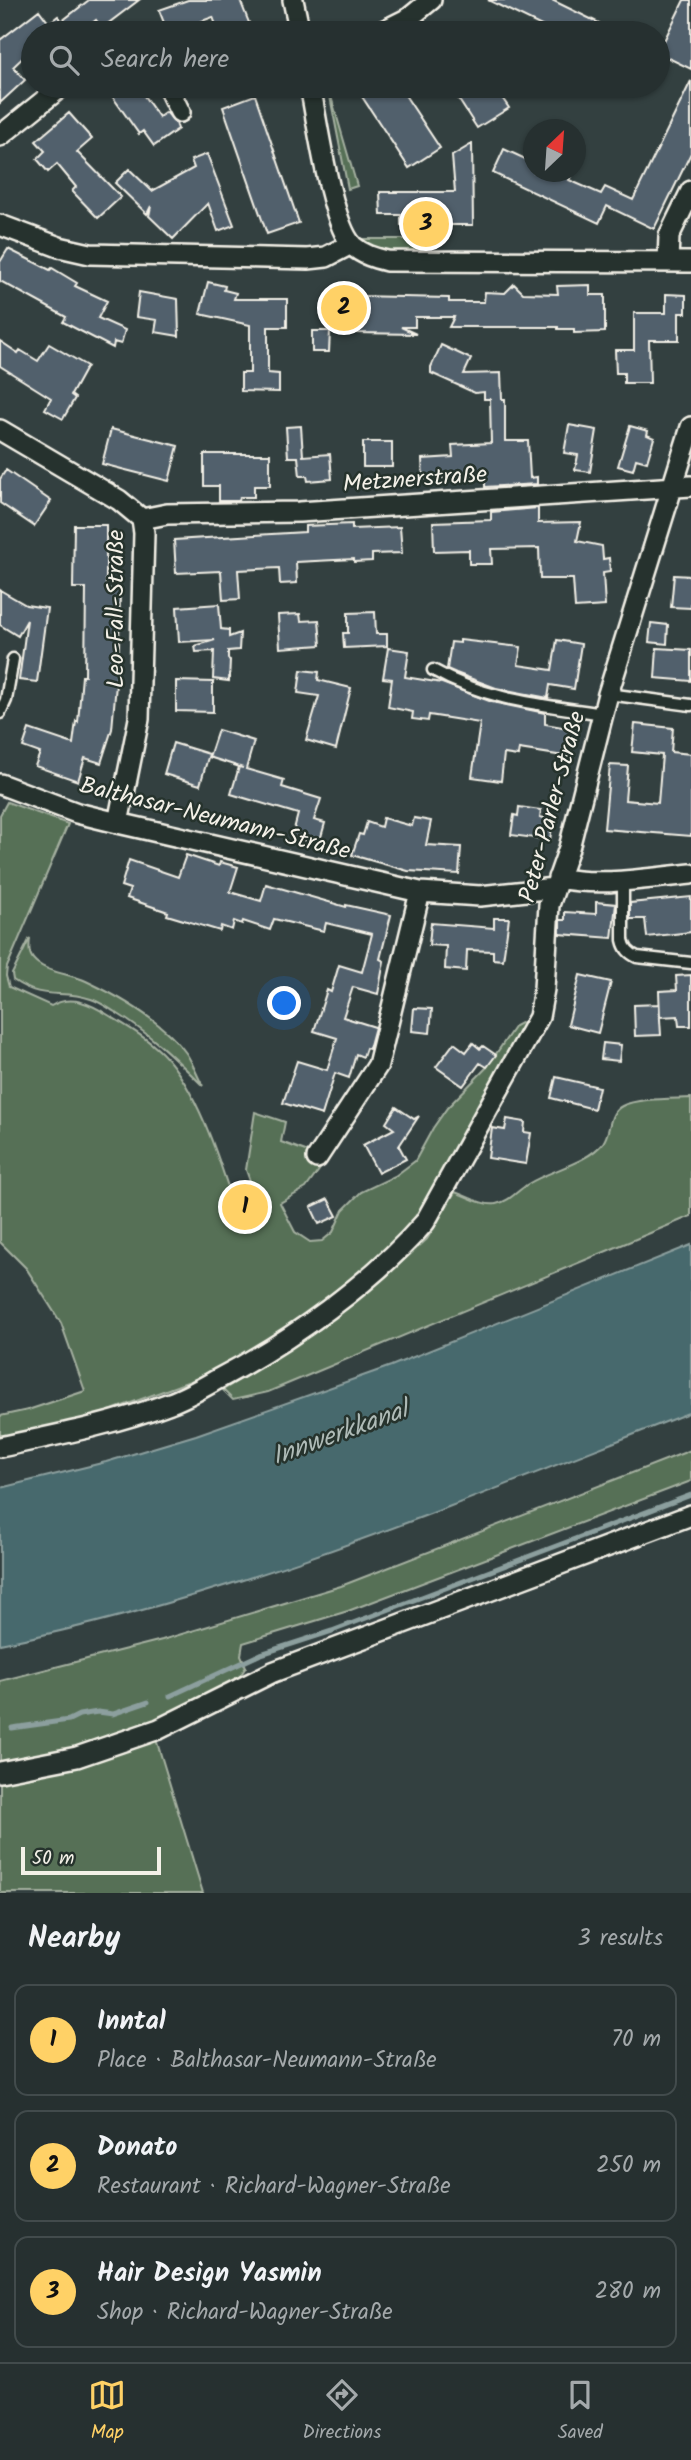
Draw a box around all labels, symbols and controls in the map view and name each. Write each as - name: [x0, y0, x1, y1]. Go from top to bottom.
- search box: [21, 21, 670, 98]
- text: Search here: [101, 39, 229, 81]
- icon: search: [45, 41, 83, 79]
- north arrow: [523, 119, 586, 182]
- pin: 3: [403, 198, 449, 250]
- pin: 2: [321, 282, 367, 334]
- street label: Metznerstraße: [341, 455, 489, 504]
- street label: Leo-Fall-Straße: [97, 530, 136, 688]
- street label: Peter-Parler-Straße: [509, 707, 597, 907]
- street label: Balthasar-Neumann-Straße: [75, 766, 355, 872]
- your location: [267, 986, 301, 1020]
- pin: 1: [222, 1181, 268, 1233]
- water label: Innwerkkanal: [266, 1388, 419, 1478]
- scale bar: [21, 1844, 161, 1876]
- text: 50 m: [32, 1844, 74, 1874]
- text: Nearby: [28, 1915, 120, 1963]
- text: 3 results: [577, 1921, 663, 1957]
- text: Inntal: [97, 2001, 166, 2043]
- text: 1: [50, 2022, 56, 2058]
- text: 70 m: [611, 2022, 661, 2058]
- text: Place · Balthasar-Neumann-Straße: [97, 2043, 437, 2079]
- text: Donato: [97, 2127, 177, 2169]
- text: 2: [46, 2148, 60, 2184]
- text: 250 m: [596, 2148, 661, 2184]
- text: Restaurant · Richard-Wagner-Straße: [97, 2169, 451, 2205]
- text: Hair Design Yasmin: [97, 2253, 322, 2295]
- text: 3: [47, 2274, 59, 2310]
- text: 280 m: [595, 2274, 661, 2310]
- text: Shop · Richard-Wagner-Straße: [97, 2295, 393, 2331]
- tab: Map: [88, 2376, 126, 2448]
- tab: Directions: [303, 2376, 381, 2448]
- tab: Saved: [558, 2376, 603, 2448]

